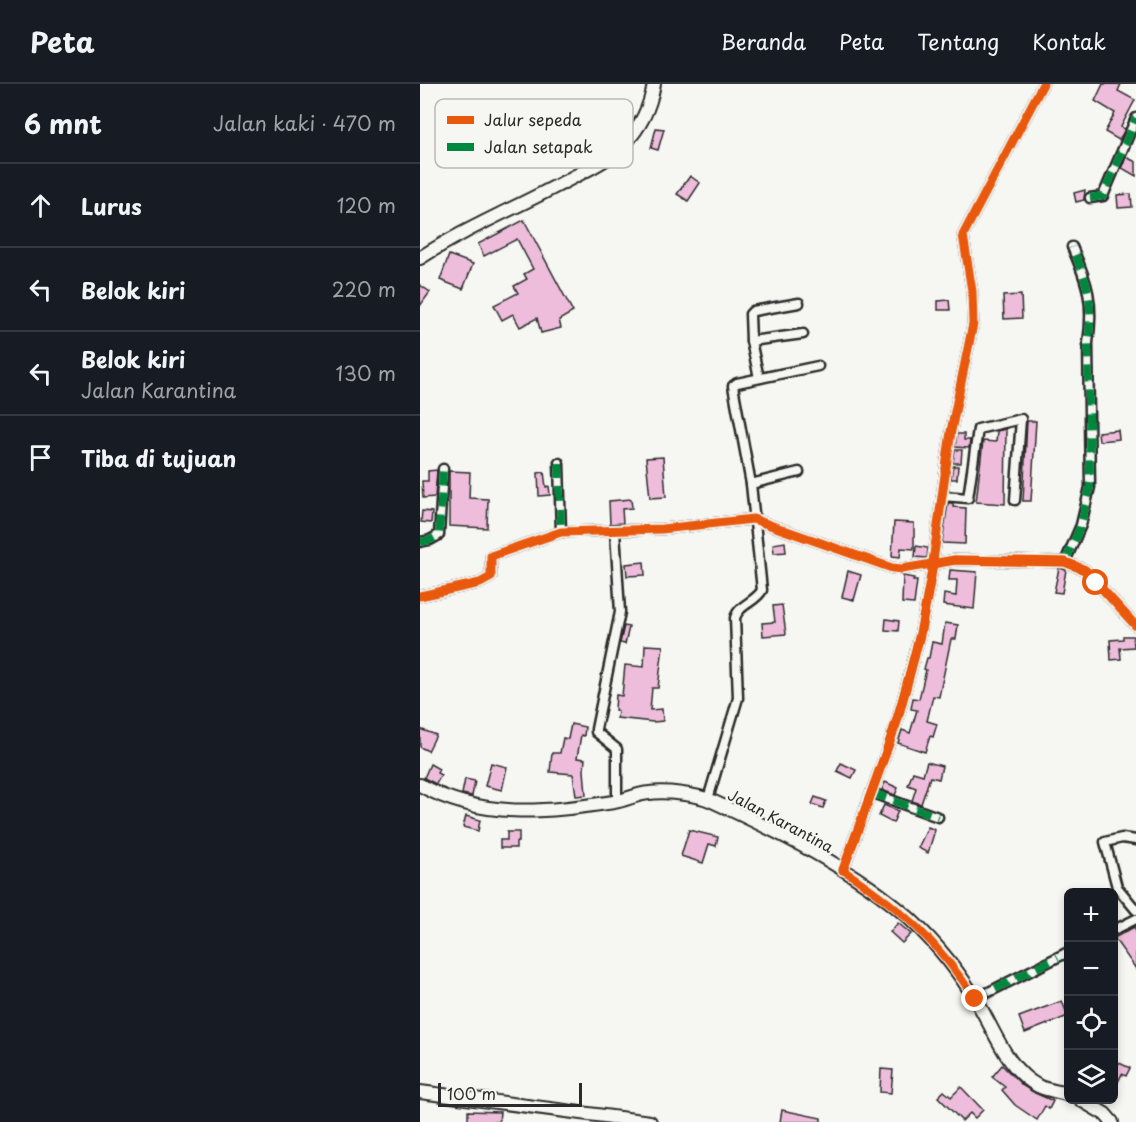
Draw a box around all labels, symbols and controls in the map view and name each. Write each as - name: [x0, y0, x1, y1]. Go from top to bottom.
- text: Peta: [30, 20, 95, 63]
- text: Beranda: [721, 25, 806, 57]
- text: Peta: [839, 25, 884, 57]
- text: Tentang: [917, 25, 999, 57]
- text: Kontak: [1032, 25, 1106, 57]
- legend: [435, 99, 633, 168]
- text: 6 mnt: [24, 104, 102, 143]
- text: Jalur sepeda: [484, 107, 582, 131]
- text: Jalan kaki · 470 m: [213, 108, 396, 138]
- text: Jalan setapak: [484, 134, 593, 158]
- icon: ahead: [24, 189, 57, 222]
- text: Lurus: [81, 189, 142, 222]
- text: 120 m: [337, 190, 396, 220]
- icon: left: [24, 273, 57, 306]
- text: Belok kiri: [81, 273, 185, 306]
- text: 220 m: [332, 274, 396, 304]
- text: Belok kiri: [81, 342, 185, 375]
- icon: left: [24, 357, 57, 390]
- text: 130 m: [336, 358, 396, 388]
- text: Jalan Karantina: [81, 375, 236, 405]
- icon: arrive: [24, 441, 57, 474]
- text: Tiba di tujuan: [81, 441, 236, 474]
- route start: [1082, 569, 1108, 595]
- street label: Jalan Karantina: [724, 783, 838, 858]
- map controls: [1064, 888, 1118, 1104]
- button: +: [1064, 888, 1118, 942]
- button: −: [1064, 942, 1118, 996]
- route end: [961, 985, 987, 1011]
- button: locate: [1064, 996, 1118, 1050]
- button: layers: [1064, 1050, 1118, 1104]
- scale bar: [438, 1080, 582, 1108]
- text: 100 m: [447, 1081, 496, 1105]

